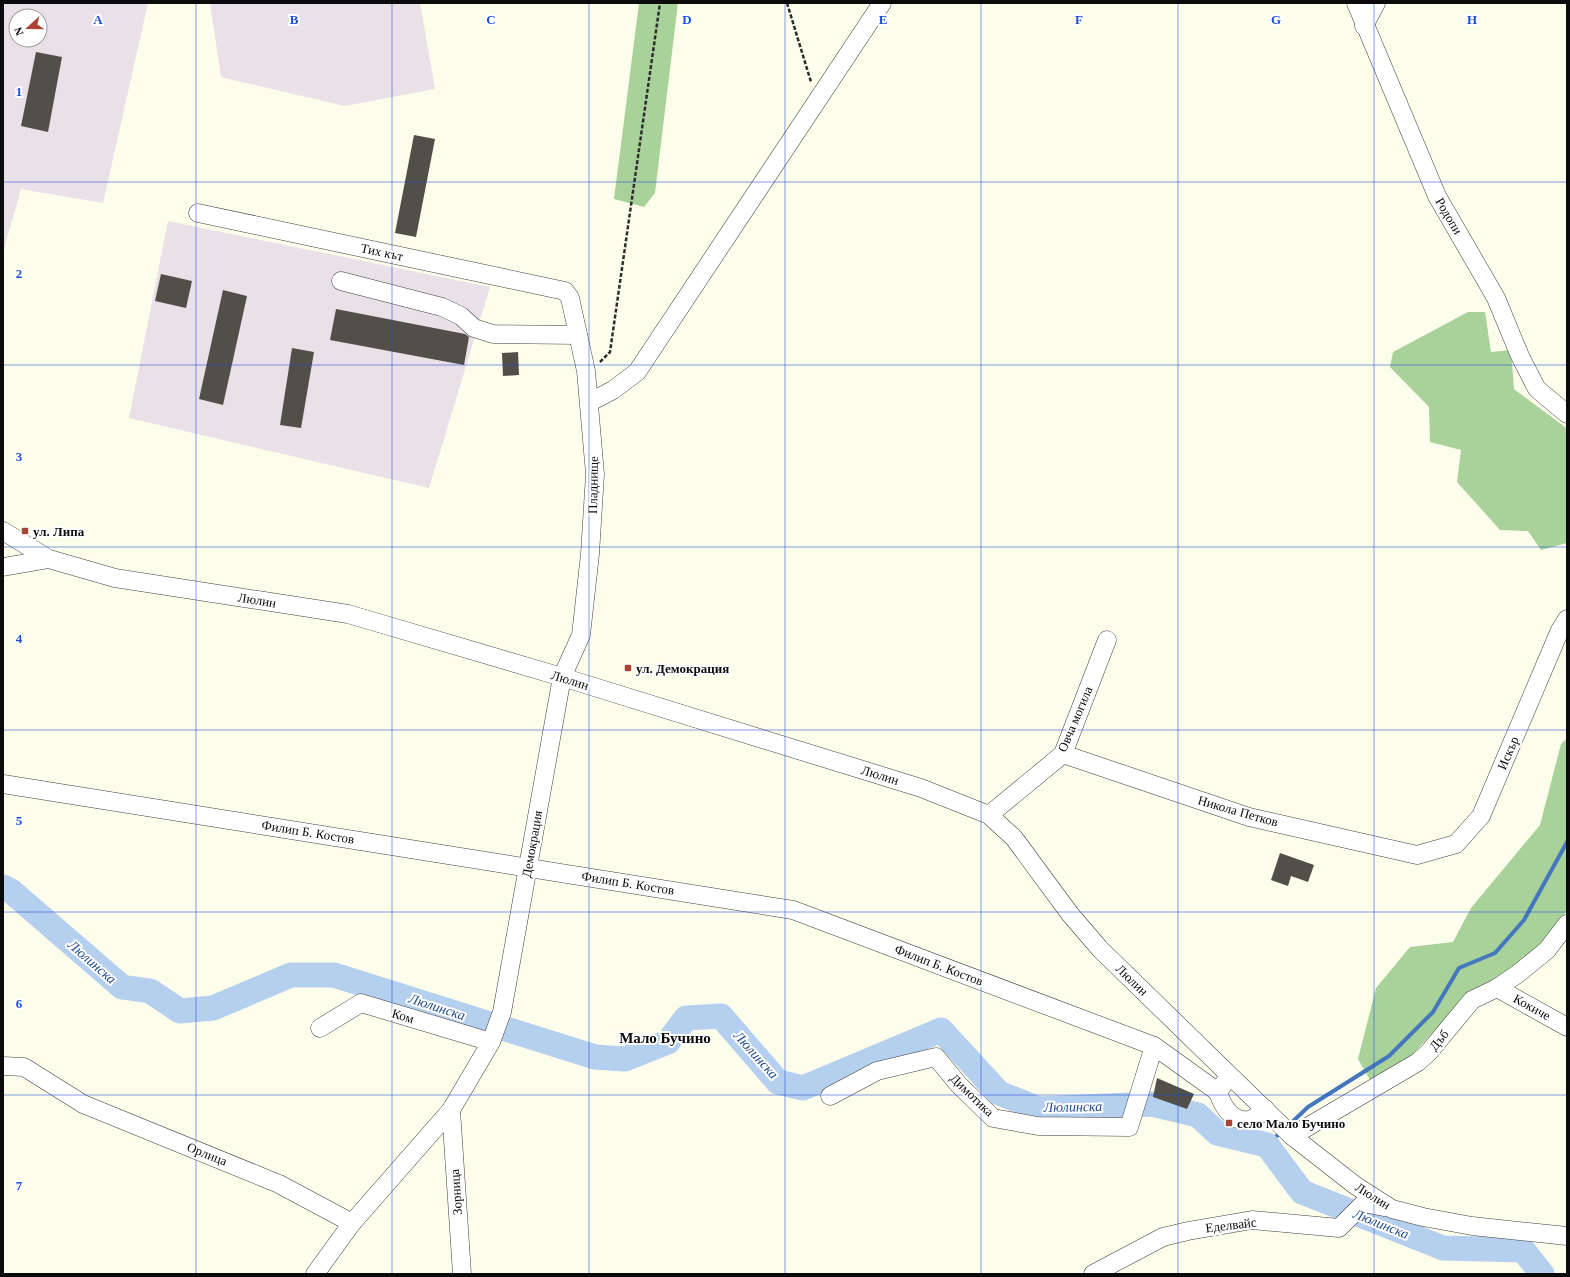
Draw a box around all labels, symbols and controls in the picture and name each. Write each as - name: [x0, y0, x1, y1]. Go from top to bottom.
- north arrow: [8, 8, 48, 48]
- text: A: [93, 12, 103, 27]
- text: B: [290, 12, 299, 27]
- text: C: [486, 12, 496, 27]
- text: D: [682, 12, 692, 27]
- text: E: [879, 12, 887, 27]
- text: F: [1075, 12, 1083, 27]
- text: G: [1271, 12, 1281, 27]
- text: H: [1467, 12, 1477, 27]
- text: N: [12, 26, 26, 37]
- text: 1: [16, 84, 22, 99]
- street label: Родопи: [1432, 195, 1466, 237]
- street label: Тих кът: [359, 240, 405, 264]
- text: 2: [16, 266, 22, 281]
- text: 3: [16, 449, 23, 464]
- street label: Пладнище: [585, 456, 601, 514]
- place label: ул. Липа: [33, 524, 85, 539]
- marker: ул. Липа: [20, 526, 30, 536]
- street label: Люлин: [237, 590, 277, 610]
- text: 4: [16, 631, 23, 646]
- place label: ул. Демокрация: [636, 661, 729, 676]
- marker: ул. Демокрация: [623, 663, 633, 673]
- street label: Люлин: [549, 667, 591, 693]
- street label: Овча могила: [1054, 684, 1096, 754]
- street label: Искър: [1494, 734, 1522, 772]
- street label: Люлин: [859, 762, 901, 788]
- street label: Никола Петков: [1196, 792, 1280, 830]
- street label: Демокрация: [519, 809, 545, 879]
- text: 5: [16, 813, 23, 828]
- street label: Филип Б. Костов: [261, 817, 355, 847]
- street label: Филип Б. Костов: [581, 868, 675, 898]
- water label: Люлинска: [64, 937, 119, 987]
- street label: Филип Б. Костов: [893, 941, 985, 989]
- street label: Люлин: [1113, 961, 1151, 999]
- water label: Люлинска: [406, 991, 467, 1023]
- street label: Кокиче: [1511, 991, 1553, 1023]
- text: 6: [16, 996, 23, 1011]
- street label: Ком: [390, 1006, 416, 1026]
- street label: Дъб: [1426, 1026, 1452, 1053]
- water label: Люлинска: [730, 1028, 781, 1082]
- district label: Мало Бучино: [619, 1030, 711, 1046]
- street label: Димотика: [947, 1071, 997, 1120]
- water label: Люлинска: [1043, 1099, 1102, 1115]
- place label: село Мало Бучино: [1237, 1116, 1345, 1131]
- marker: село Мало Бучино: [1224, 1118, 1234, 1128]
- street label: Орлица: [185, 1139, 229, 1169]
- street label: Зорница: [447, 1168, 465, 1216]
- text: 7: [16, 1178, 23, 1193]
- street label: Люлин: [1353, 1179, 1393, 1213]
- water label: Люлинска: [1350, 1206, 1411, 1242]
- street label: Еделвайс: [1205, 1214, 1258, 1236]

